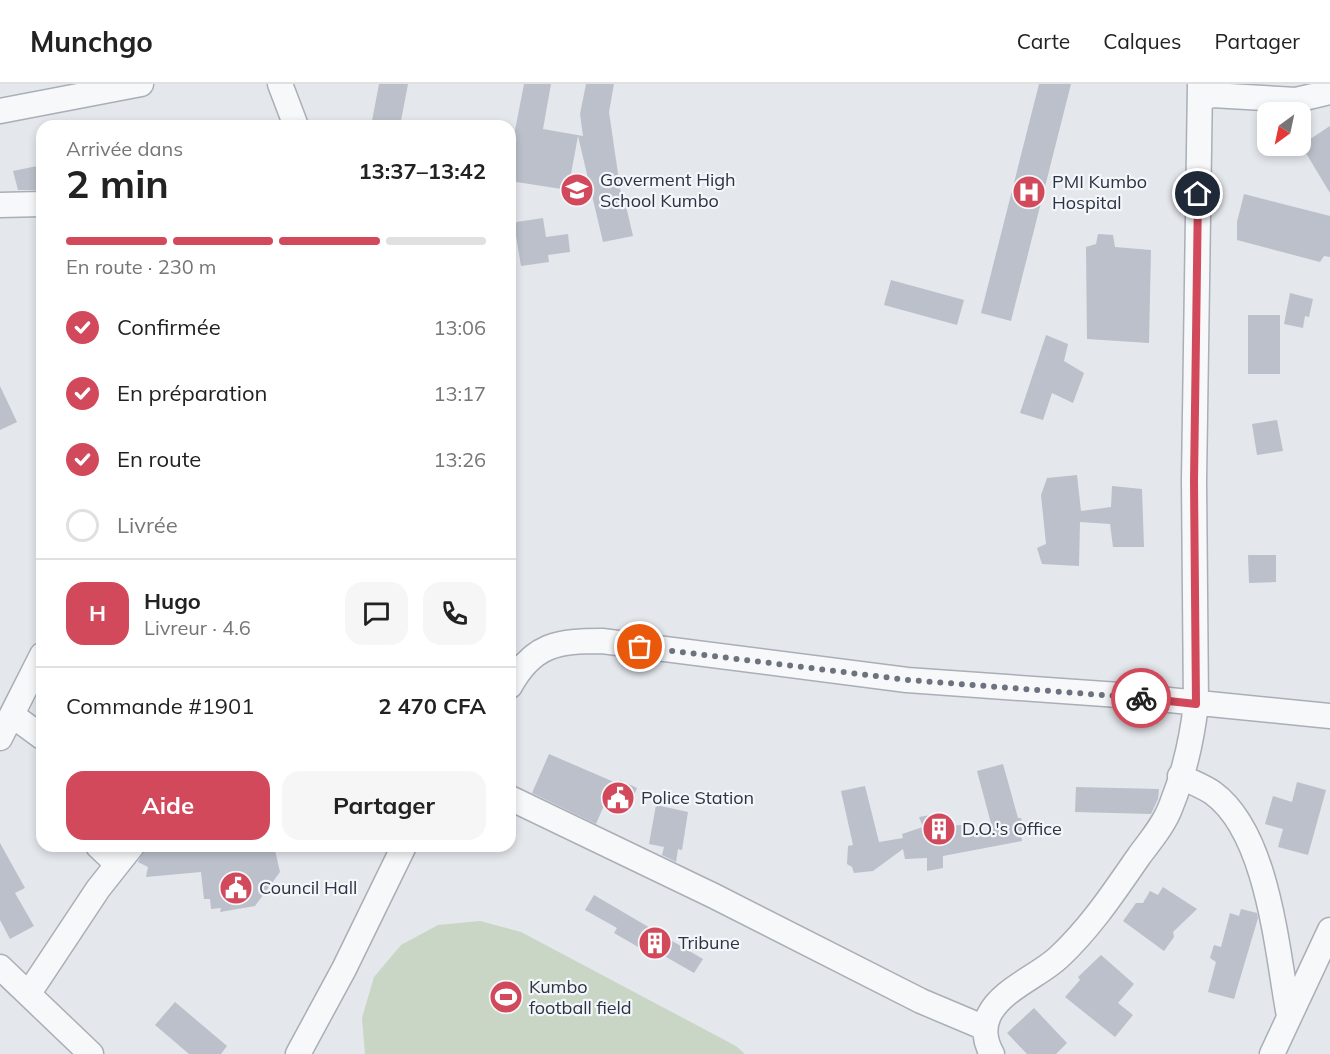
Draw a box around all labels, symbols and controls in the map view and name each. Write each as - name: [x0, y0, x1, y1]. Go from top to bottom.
- text: Munchgo: [30, 24, 153, 59]
- text: Carte: [1017, 28, 1070, 54]
- text: Calques: [1103, 28, 1181, 54]
- text: Partager: [1214, 28, 1300, 54]
- north arrow: [1257, 102, 1311, 156]
- map controls: [1257, 102, 1311, 156]
- text: Arrivée dans: [66, 136, 183, 161]
- text: 13:37–13:42: [358, 157, 486, 185]
- text: 2 min: [66, 159, 169, 208]
- place label: Goverment High School Kumbo: [600, 168, 736, 212]
- pin: [1172, 168, 1223, 219]
- place label: PMI Kumbo Hospital: [1052, 170, 1147, 214]
- school or university icon: Goverment High School Kumbo: [559, 172, 595, 208]
- hospital icon: PMI Kumbo Hospital: [1011, 174, 1047, 210]
- icon: home: [1181, 177, 1214, 210]
- text: En route · 230 m: [66, 254, 216, 279]
- icon: check: [66, 311, 99, 344]
- text: Confirmée: [117, 313, 221, 341]
- text: 13:06: [433, 315, 486, 340]
- icon: check: [66, 377, 99, 410]
- text: En préparation: [117, 379, 267, 407]
- text: 13:17: [433, 381, 486, 406]
- icon: check: [66, 443, 99, 476]
- text: En route: [117, 445, 201, 473]
- text: 13:26: [433, 447, 486, 472]
- text: Livrée: [117, 511, 178, 539]
- button: chat: [345, 582, 408, 645]
- button: phone: [423, 582, 486, 645]
- text: Hugo: [144, 587, 201, 615]
- text: H: [89, 599, 106, 627]
- text: Livreur · 4.6: [144, 615, 251, 640]
- pin: [614, 621, 665, 672]
- icon: bag: [623, 630, 656, 663]
- courier: [1111, 668, 1171, 728]
- icon: bike: [1125, 682, 1158, 715]
- text: Commande #1901: [66, 692, 254, 720]
- text: 2 470 CFA: [378, 692, 486, 720]
- button: Aide: [66, 771, 270, 840]
- button: Partager: [282, 771, 486, 840]
- public building icon: Police Station: [600, 780, 636, 816]
- place label: Police Station: [641, 786, 754, 809]
- building icon: D.O.'s Office: [921, 811, 957, 847]
- place label: D.O.'s Office: [962, 817, 1062, 840]
- public building icon: Council Hall: [218, 870, 254, 906]
- place label: Council Hall: [259, 876, 357, 899]
- building icon: Tribune: [637, 925, 673, 961]
- place label: Tribune: [678, 931, 740, 954]
- place label: Kumbo football field: [529, 975, 632, 1019]
- sports icon: Kumbo football field: [488, 979, 524, 1015]

